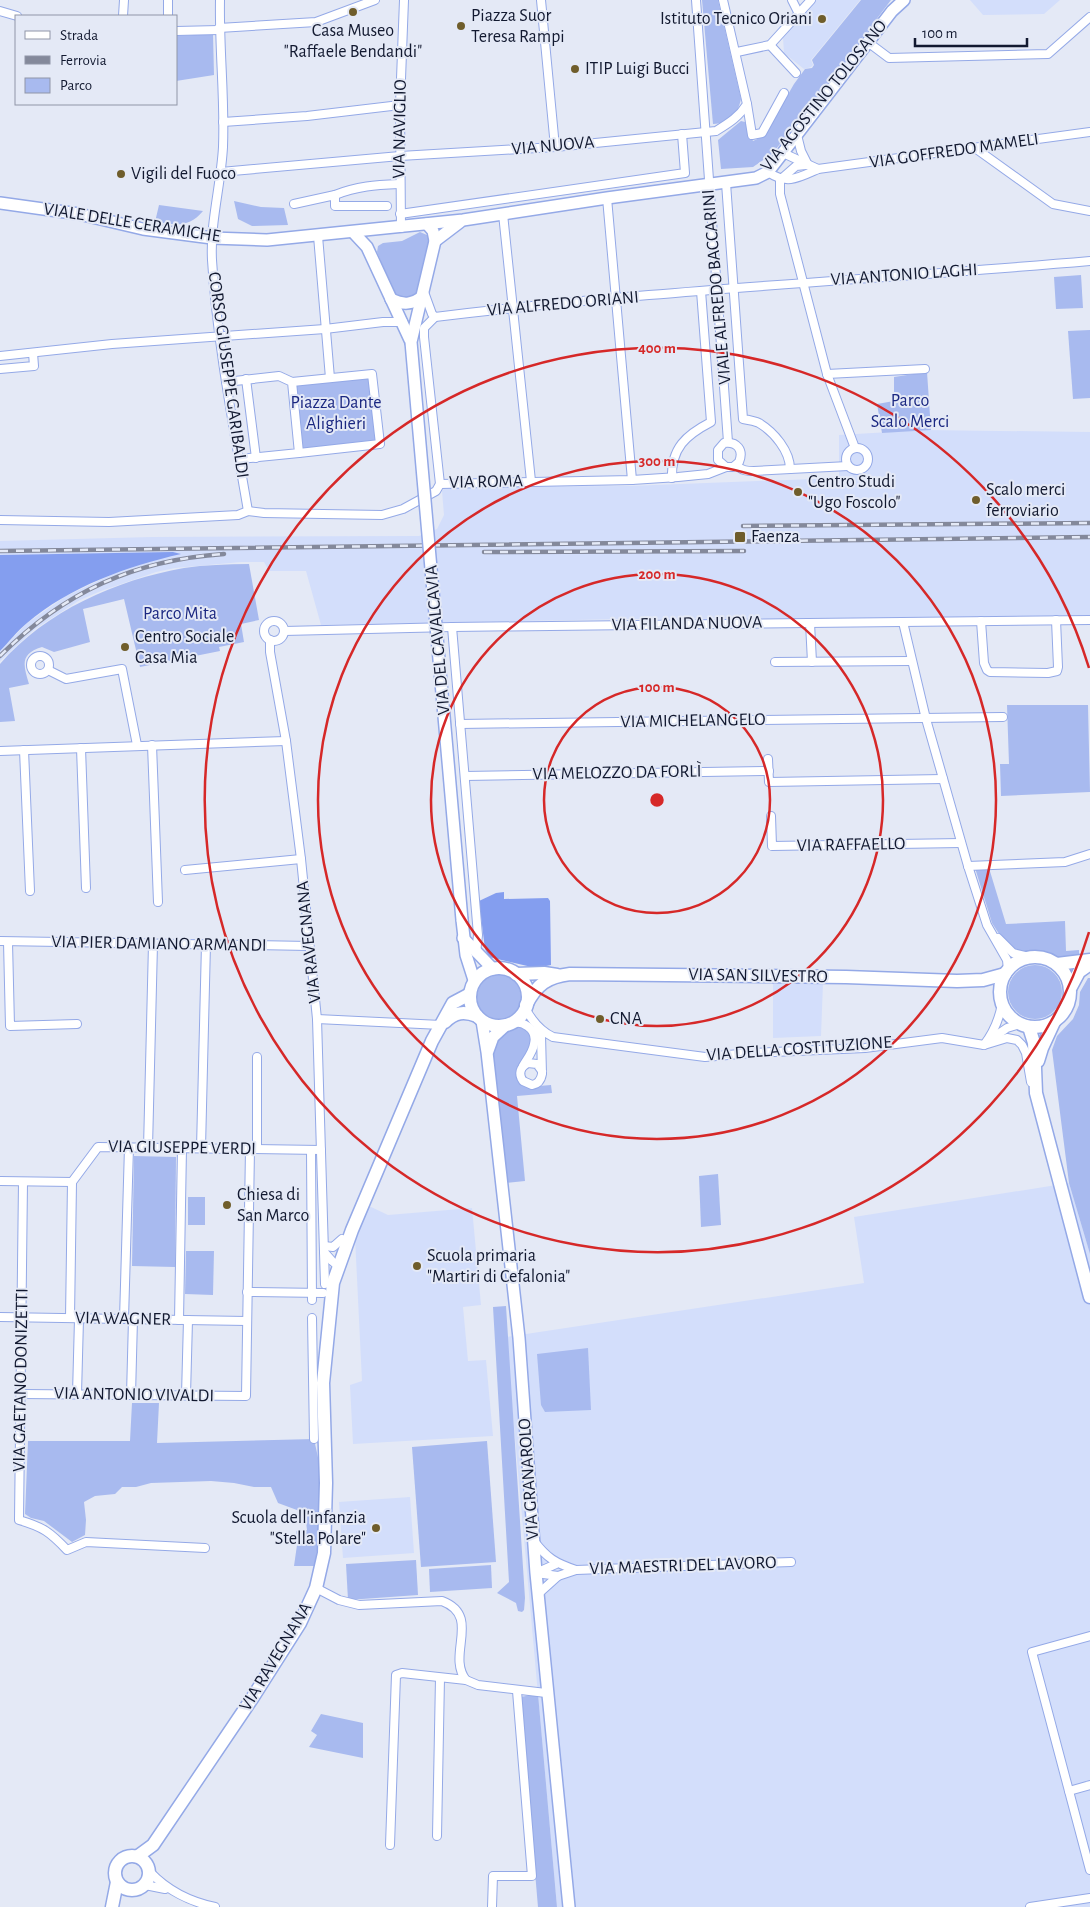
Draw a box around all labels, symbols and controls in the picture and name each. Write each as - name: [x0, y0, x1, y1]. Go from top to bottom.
- marker: Casa Museo "Raffaele Bendandi": [347, 6, 359, 18]
- place label: Piazza Suor Teresa Rampi: [471, 7, 565, 46]
- place label: Istituto Tecnico Oriani: [660, 10, 812, 28]
- marker: Istituto Tecnico Oriani: [816, 13, 828, 25]
- legend: [15, 15, 178, 105]
- scale bar: [915, 15, 1028, 47]
- street label: VIA AGOSTINO TOLOSANO: [758, 17, 890, 175]
- marker: Piazza Suor Teresa Rampi: [455, 20, 467, 32]
- place label: Casa Museo "Raffaele Bendandi": [284, 22, 422, 61]
- text: 100 m: [922, 26, 957, 41]
- text: Strada: [60, 28, 98, 43]
- text: Ferrovia: [60, 53, 107, 68]
- place label: ITIP Luigi Bucci: [585, 60, 690, 78]
- marker: ITIP Luigi Bucci: [569, 63, 581, 75]
- text: Parco: [60, 78, 92, 93]
- street label: VIA NAVIGLIO: [390, 79, 410, 179]
- street label: VIA GOFFREDO MAMELI: [868, 130, 1040, 172]
- street label: VIA NUOVA: [511, 133, 596, 159]
- place label: Vigili del Fuoco: [131, 165, 236, 183]
- marker: Vigili del Fuoco: [115, 168, 127, 180]
- street label: VIALE ALFREDO BACCARINI: [700, 189, 734, 385]
- street label: VIALE DELLE CERAMICHE: [42, 200, 222, 246]
- street label: VIA ANTONIO LAGHI: [830, 261, 978, 289]
- street label: CORSO GIUSEPPE GARIBALDI: [205, 271, 251, 479]
- street label: VIA ALFREDO ORIANI: [486, 288, 640, 320]
- text: 400 m: [638, 341, 676, 356]
- park label: Parco Scalo Merci: [871, 392, 949, 431]
- park label: Piazza Dante Alighieri: [291, 394, 382, 433]
- text: 300 m: [639, 454, 675, 469]
- street label: VIA ROMA: [449, 472, 524, 492]
- place label: Centro Studi "Ugo Foscolo": [808, 473, 901, 512]
- place label: Scalo merci ferroviario: [986, 481, 1065, 520]
- marker: Centro Studi "Ugo Foscolo": [792, 486, 804, 498]
- marker: Scalo merci ferroviario: [970, 494, 982, 506]
- place label: Faenza: [751, 528, 800, 546]
- marker: Faenza: [733, 530, 747, 544]
- street label: VIA DEL CAVALCAVIA: [422, 564, 454, 716]
- text: 200 m: [638, 567, 676, 582]
- park label: Parco Mita: [143, 605, 217, 623]
- street label: VIA FILANDA NUOVA: [611, 614, 763, 634]
- place label: Centro Sociale Casa Mia: [135, 628, 234, 667]
- marker: Centro Sociale Casa Mia: [119, 641, 131, 653]
- text: 100 m: [639, 680, 675, 695]
- street label: VIA MICHELANGELO: [620, 711, 766, 731]
- street label: VIA MELOZZO DA FORLÌ: [532, 760, 702, 783]
- centre of rings: [648, 791, 666, 809]
- street label: VIA RAFFAELLO: [796, 835, 906, 855]
- street label: VIA RAVEGNANA: [294, 879, 324, 1004]
- street label: VIA PIER DAMIANO ARMANDI: [51, 933, 267, 955]
- street label: VIA SAN SILVESTRO: [688, 966, 828, 986]
- place label: CNA: [610, 1010, 643, 1028]
- marker: CNA: [594, 1013, 606, 1025]
- street label: VIA DELLA COSTITUZIONE: [706, 1034, 893, 1064]
- street label: VIA GIUSEPPE VERDI: [108, 1138, 256, 1158]
- place label: Chiesa di San Marco: [237, 1186, 309, 1225]
- marker: Chiesa di San Marco: [221, 1199, 233, 1211]
- place label: Scuola primaria "Martiri di Cefalonia": [427, 1247, 570, 1286]
- marker: Scuola primaria "Martiri di Cefalonia": [411, 1260, 423, 1272]
- street label: VIA GAETANO DONIZETTI: [10, 1288, 32, 1472]
- street label: VIA WAGNER: [75, 1309, 171, 1329]
- street label: VIA ANTONIO VIVALDI: [54, 1385, 214, 1405]
- street label: VIA GRANAROLO: [516, 1418, 542, 1540]
- place label: Scuola dell'infanzia "Stella Polare": [231, 1509, 366, 1548]
- marker: Scuola dell'infanzia "Stella Polare": [370, 1522, 382, 1534]
- street label: VIA MAESTRI DEL LAVORO: [589, 1554, 777, 1578]
- street label: VIA RAVEGNANA: [237, 1599, 316, 1714]

